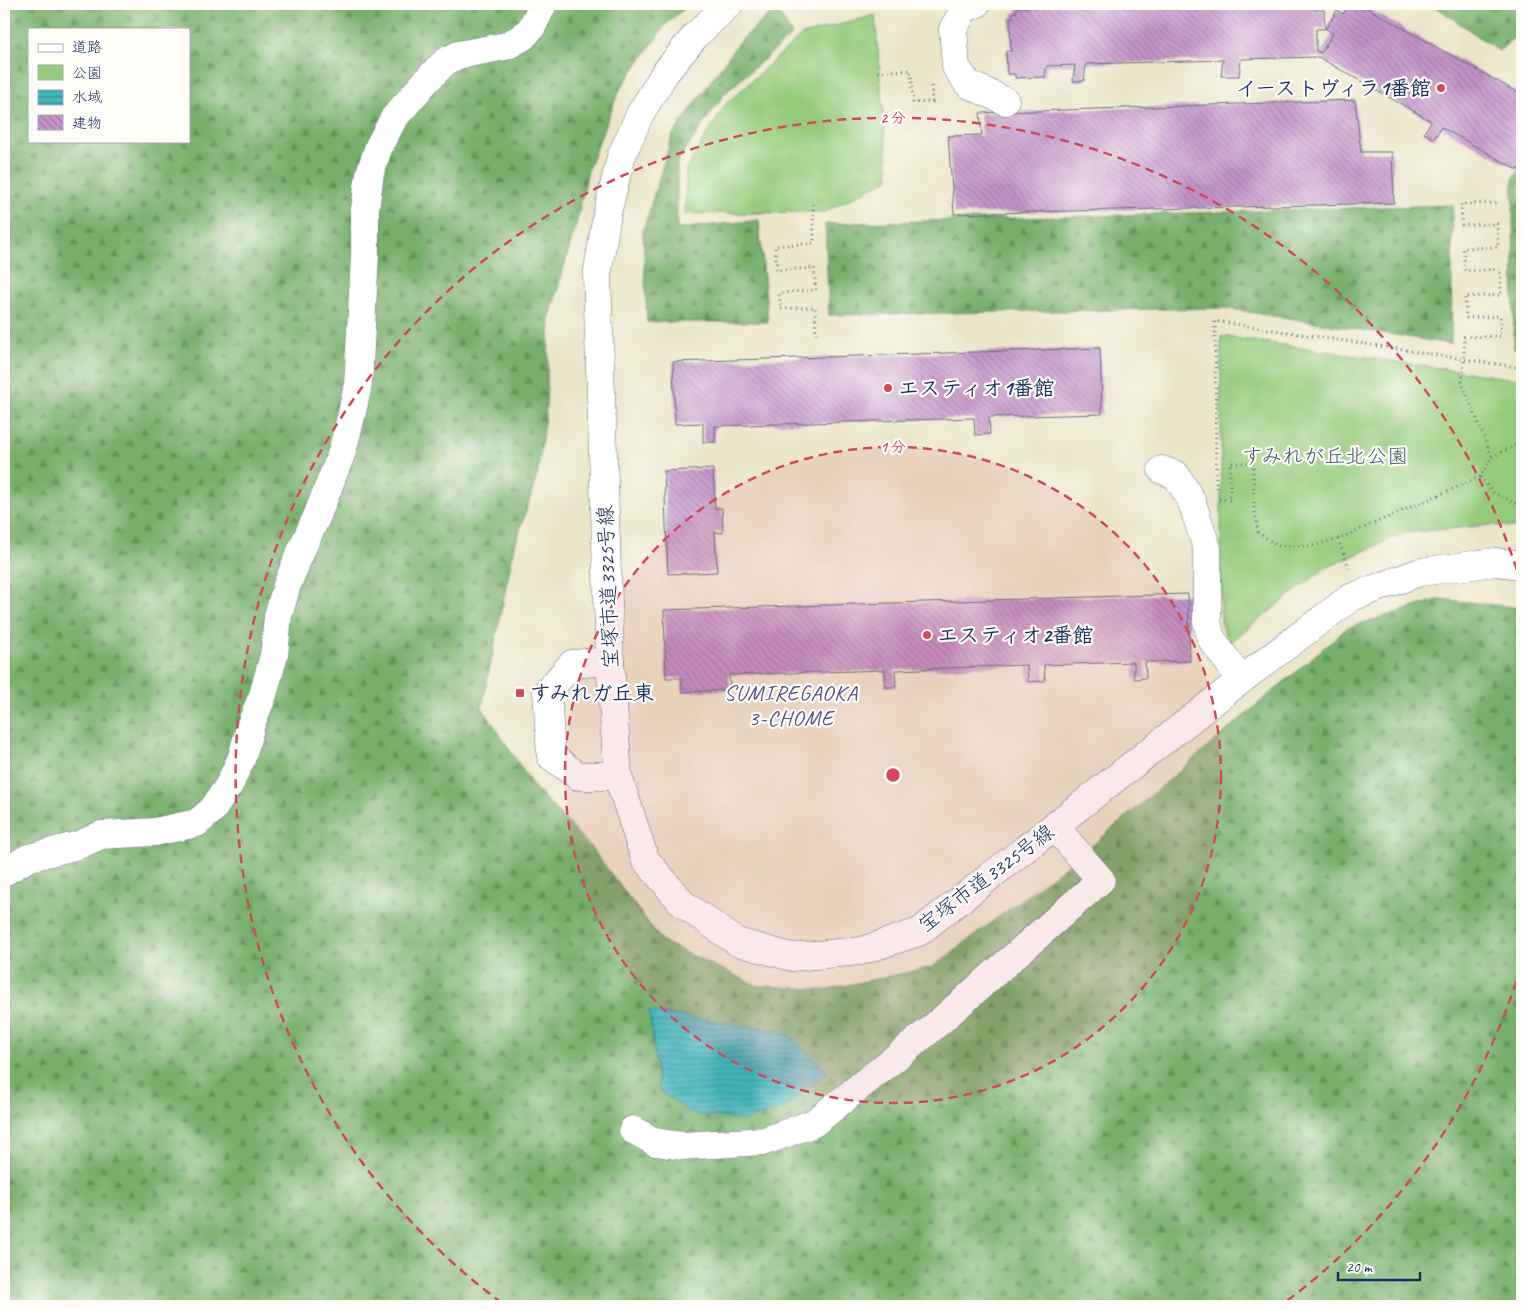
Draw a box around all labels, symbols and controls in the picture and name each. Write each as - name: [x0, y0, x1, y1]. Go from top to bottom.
- legend: [28, 28, 190, 142]
- text: 道路: [72, 38, 102, 57]
- text: 公園: [72, 64, 102, 83]
- place label: イーストヴィラ1番館: [1236, 75, 1431, 101]
- marker: イーストヴィラ1番館: [1435, 82, 1447, 94]
- text: 水域: [72, 88, 102, 107]
- text: 2 分: [880, 109, 906, 128]
- text: 建物: [72, 114, 102, 133]
- place label: エスティオ1番館: [898, 375, 1054, 401]
- marker: エスティオ1番館: [882, 382, 894, 394]
- text: 1 分: [880, 438, 906, 457]
- park label: すみれが丘北公園: [1242, 443, 1408, 469]
- street label: 宝塚市道3325号線: [592, 505, 624, 669]
- place label: エスティオ2番館: [937, 622, 1093, 648]
- marker: エスティオ2番館: [921, 629, 933, 641]
- district label: SUMIREGAOKA 3-CHOME: [724, 679, 858, 732]
- place label: すみれガ丘東: [530, 680, 654, 706]
- marker: すみれガ丘東: [514, 687, 526, 699]
- centre of rings: [884, 766, 902, 784]
- street label: 宝塚市道3325号線: [913, 818, 1059, 938]
- scale bar: [1338, 1250, 1421, 1282]
- text: 20 m: [1346, 1258, 1373, 1277]

